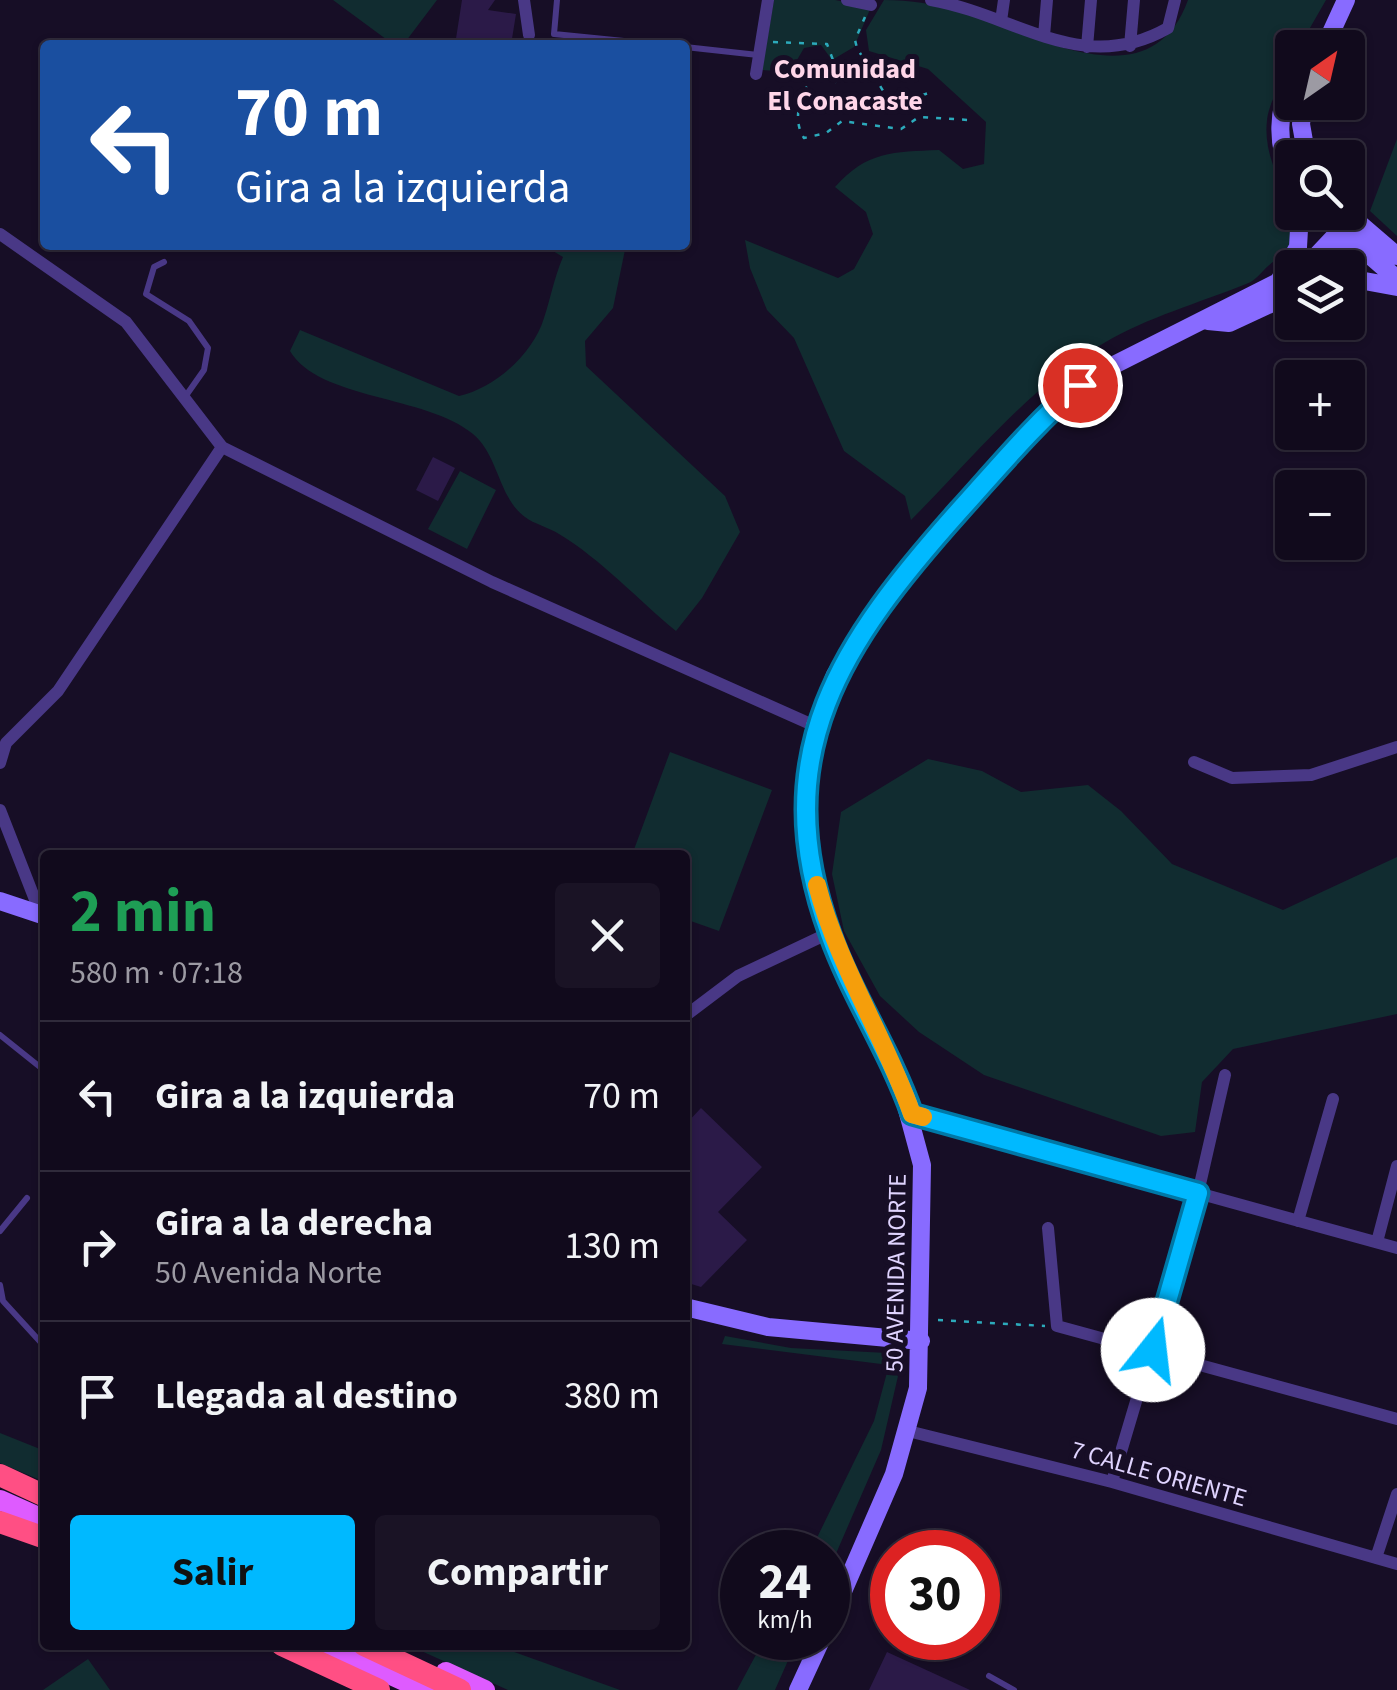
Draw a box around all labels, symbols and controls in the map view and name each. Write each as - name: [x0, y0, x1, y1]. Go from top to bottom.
- north arrow: [1275, 30, 1365, 120]
- map controls: [1275, 30, 1365, 560]
- district label: Comunidad El Conacaste: [767, 49, 923, 121]
- text: 70 m: [235, 63, 383, 163]
- icon: left: [70, 80, 200, 210]
- button: search: [1275, 140, 1365, 230]
- text: Gira a la izquierda: [235, 156, 570, 220]
- button: layers: [1275, 250, 1365, 340]
- pin: [1038, 343, 1123, 428]
- icon: arrive: [1053, 358, 1108, 413]
- button: +: [1275, 360, 1365, 450]
- button: −: [1275, 470, 1365, 560]
- text: 2 min: [70, 870, 216, 955]
- button: close: [555, 883, 660, 988]
- text: 580 m · 07:18: [70, 950, 243, 996]
- icon: left: [70, 1069, 125, 1124]
- text: Gira a la izquierda: [155, 1069, 455, 1123]
- text: 70 m: [583, 1069, 660, 1123]
- street label: 50 AVENIDA NORTE: [876, 1173, 916, 1373]
- text: Gira a la derecha: [155, 1196, 433, 1250]
- icon: right: [70, 1219, 125, 1274]
- text: 130 m: [564, 1219, 660, 1273]
- text: 50 Avenida Norte: [155, 1250, 382, 1296]
- position arrow: [1101, 1298, 1205, 1402]
- icon: arrive: [70, 1369, 125, 1424]
- text: Llegada al destino: [155, 1369, 458, 1423]
- text: 380 m: [564, 1369, 660, 1423]
- street label: 7 CALLE ORIENTE: [1067, 1432, 1251, 1516]
- button: Salir: [70, 1515, 355, 1630]
- button: Compartir: [375, 1515, 660, 1630]
- speed limit sign: 30: [870, 1530, 1000, 1660]
- text: 24: [759, 1547, 811, 1618]
- text: km/h: [757, 1602, 813, 1638]

